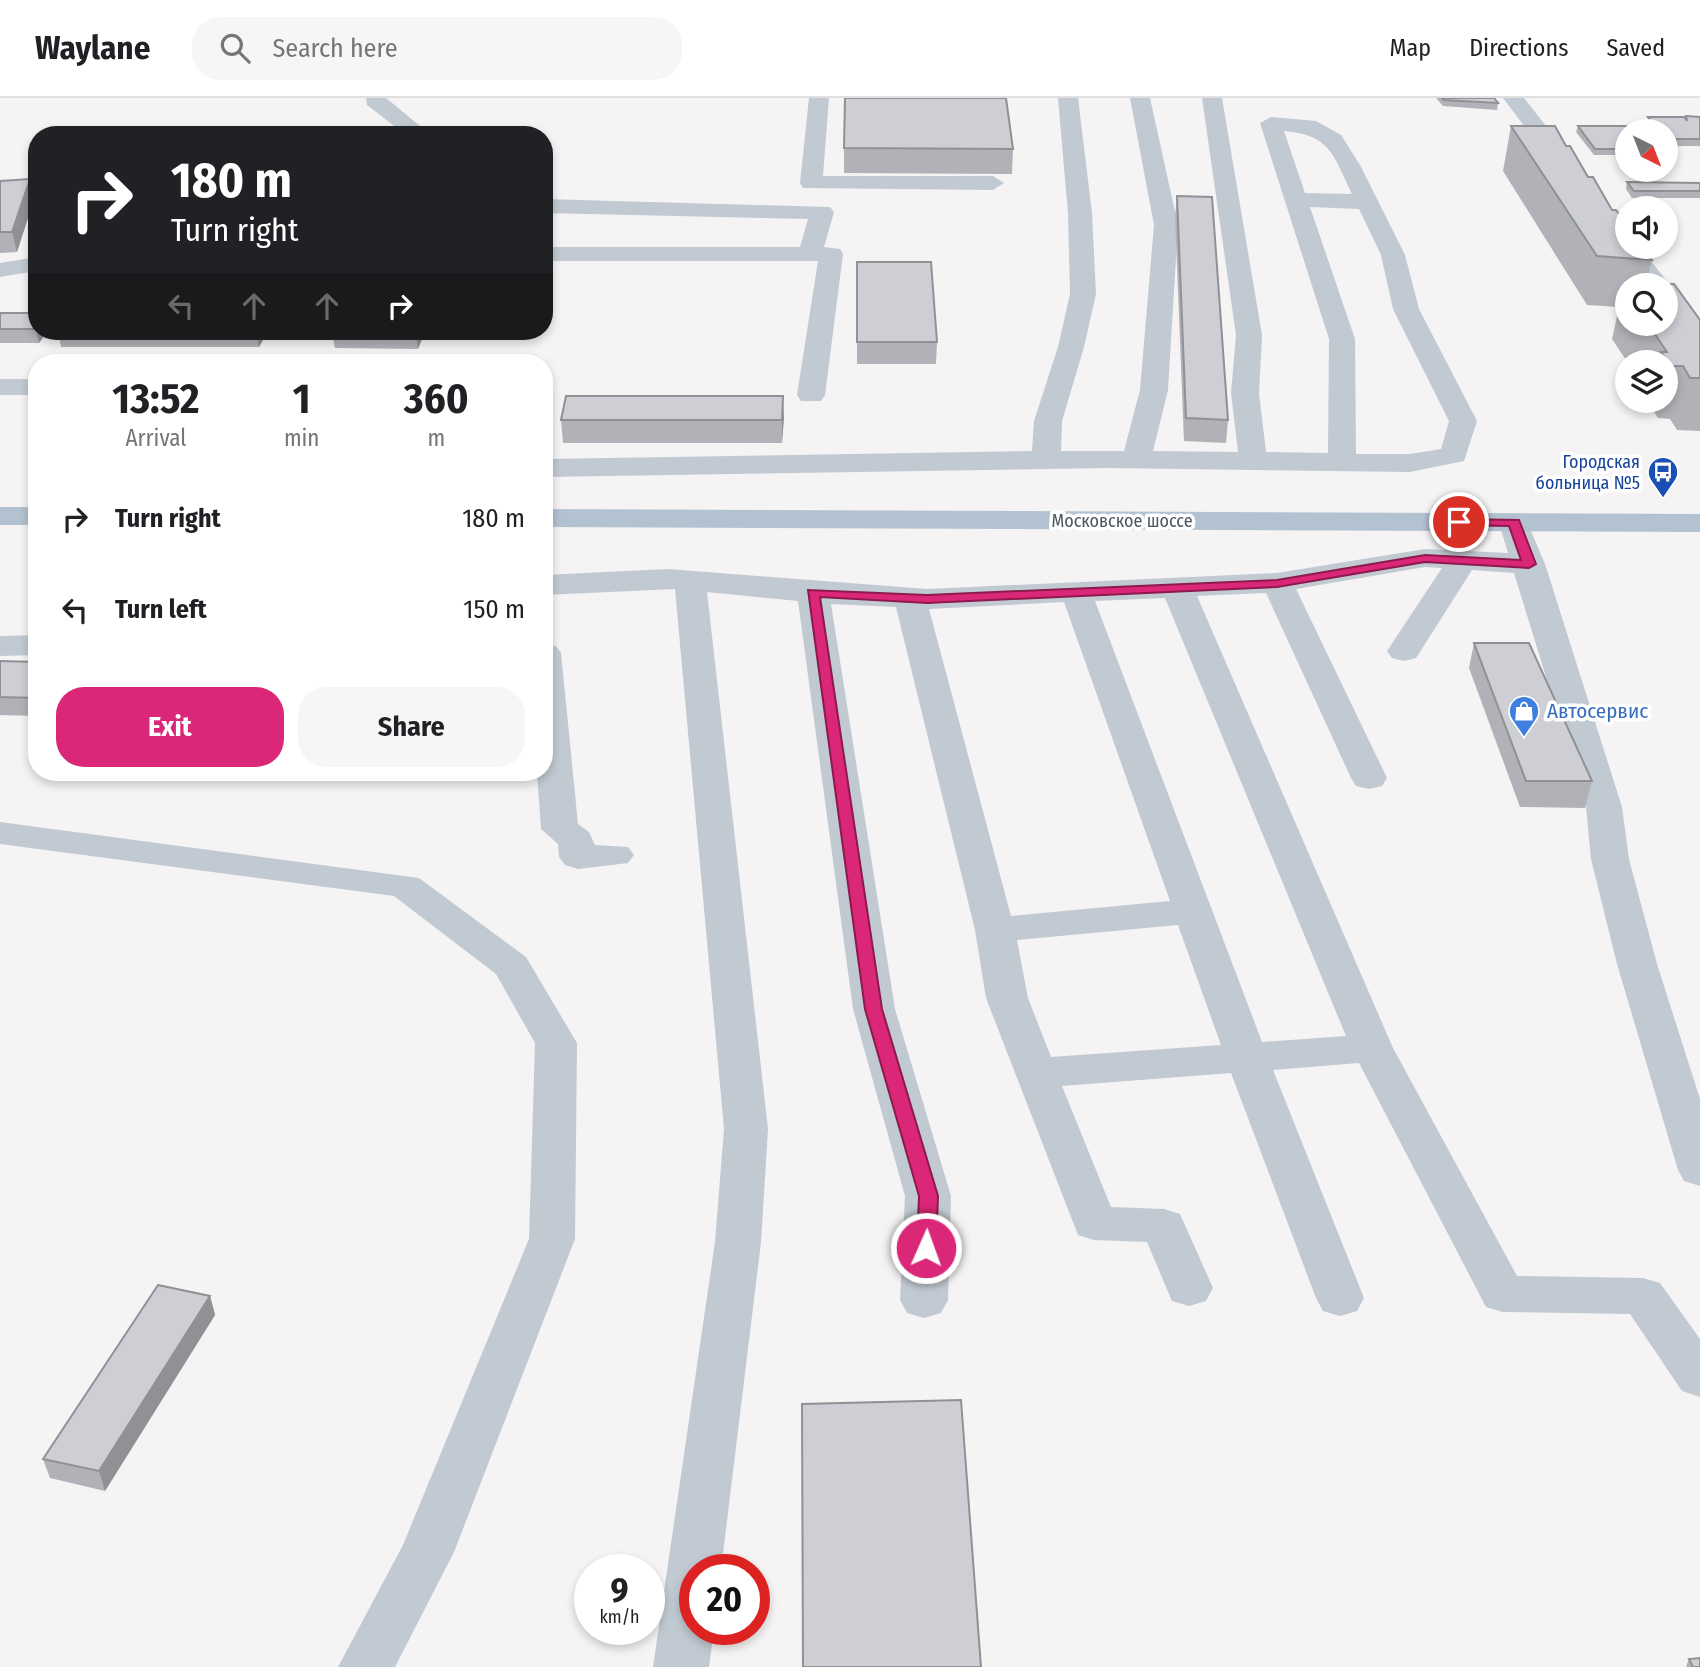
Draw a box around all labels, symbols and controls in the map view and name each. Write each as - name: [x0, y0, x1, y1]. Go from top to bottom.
- search box: [192, 17, 682, 80]
- text: Waylane: [35, 28, 150, 68]
- icon: search: [216, 29, 254, 67]
- text: Search here: [272, 33, 398, 64]
- text: Map: [1390, 34, 1431, 62]
- text: Directions: [1469, 34, 1568, 62]
- text: Saved: [1606, 34, 1665, 62]
- north arrow: [1615, 119, 1678, 182]
- map controls: [1615, 119, 1678, 413]
- text: 180 m: [171, 151, 292, 210]
- icon: right: [56, 154, 147, 245]
- button: sound: [1615, 196, 1678, 259]
- text: Turn right: [171, 211, 298, 249]
- button: search: [1615, 273, 1678, 336]
- icon: left: [162, 287, 200, 325]
- icon: ahead: [235, 287, 273, 325]
- icon: ahead: [308, 287, 346, 325]
- icon: right: [381, 287, 419, 325]
- button: layers: [1615, 350, 1678, 413]
- text: 13:52: [112, 374, 200, 424]
- text: 1: [293, 374, 311, 424]
- text: 360: [404, 374, 469, 424]
- text: Arrival: [125, 424, 186, 452]
- text: min: [284, 424, 319, 452]
- text: m: [427, 424, 445, 452]
- place label: Городская больница №5: [1536, 451, 1640, 494]
- bus stop icon: Городская больница №5: [1646, 455, 1680, 499]
- pin: [1429, 492, 1489, 552]
- icon: right: [56, 500, 94, 538]
- text: Turn right: [115, 503, 221, 534]
- text: 180 m: [462, 503, 525, 534]
- icon: arrive: [1440, 503, 1478, 541]
- street label: Московское шоссе: [1051, 510, 1193, 532]
- icon: left: [56, 591, 94, 629]
- text: Turn left: [115, 594, 207, 625]
- text: 150 m: [463, 594, 525, 625]
- button: Exit: [56, 687, 284, 767]
- button: Share: [298, 687, 525, 767]
- shop icon: Автосервис: [1507, 694, 1541, 738]
- place label: Автосервис: [1547, 698, 1648, 724]
- position arrow: [889, 1211, 963, 1285]
- speed limit sign: 20: [679, 1554, 770, 1645]
- text: 9: [610, 1569, 629, 1611]
- text: km/h: [599, 1606, 640, 1628]

